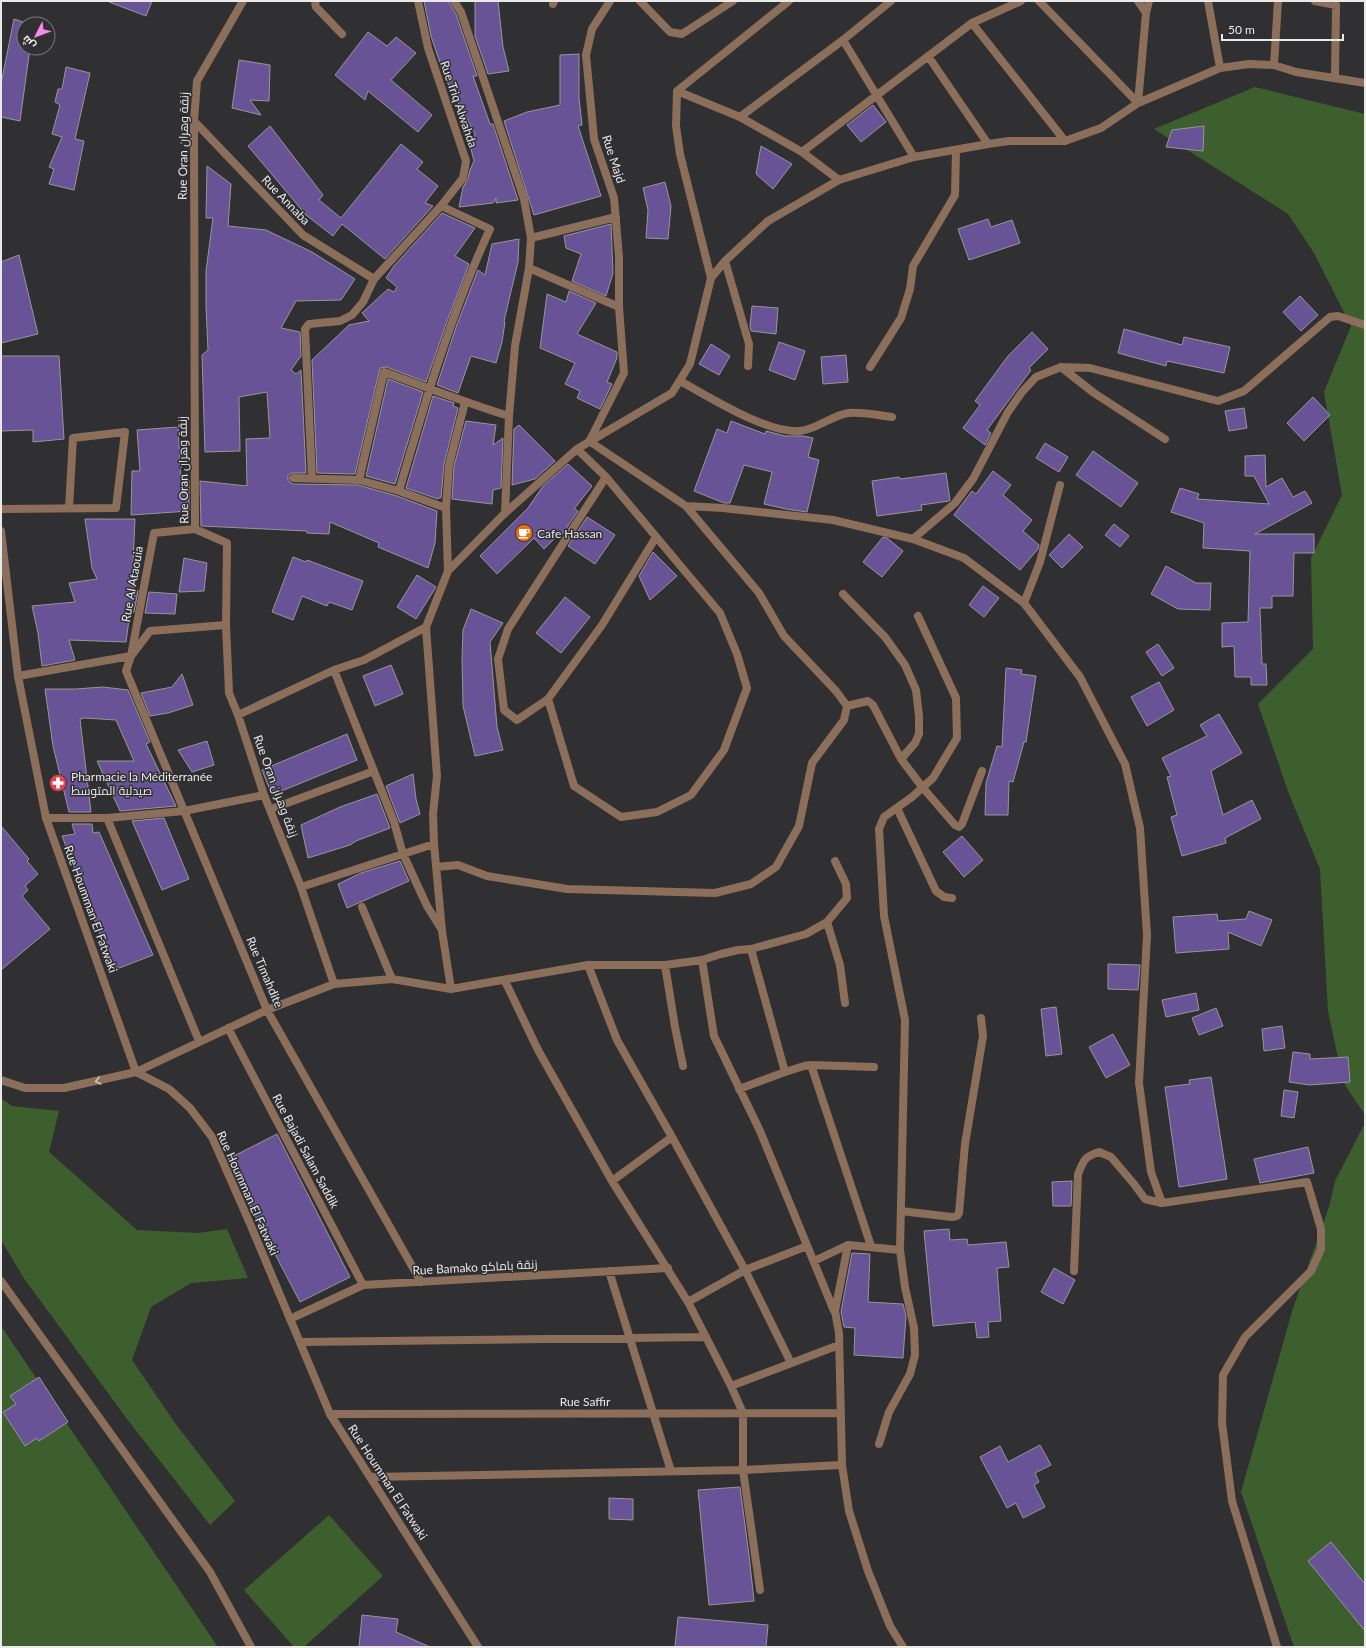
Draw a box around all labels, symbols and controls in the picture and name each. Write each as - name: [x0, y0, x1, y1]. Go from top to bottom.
- north arrow: [16, 16, 56, 56]
- scale bar: [1222, 16, 1343, 42]
- text: 50 m: [1228, 22, 1255, 37]
- text: ش: [19, 33, 38, 53]
- street label: Rue Triq Alwahda: [437, 59, 481, 150]
- street label: Rue Oran زنقة وهران: [175, 92, 191, 200]
- street label: Rue Majd: [599, 133, 629, 185]
- street label: Rue Annaba: [259, 172, 313, 228]
- street label: Rue Oran زنقة وهران: [175, 416, 191, 524]
- cafe icon: Cafe Hassan: [514, 523, 534, 543]
- place label: Cafe Hassan: [537, 526, 602, 541]
- street label: Rue Al Ataouia: [118, 545, 146, 623]
- street label: Rue Oran زنقة وهران: [251, 733, 301, 839]
- place label: Pharmacie la Méditerranée صيدلية المتوسط: [71, 769, 212, 798]
- pharmacy icon: Pharmacie la Méditerranée صيدلية المتوسط: [48, 773, 68, 793]
- street label: Rue Houmman El Fatwaki: [61, 843, 121, 975]
- street label: Rue Timahdite: [243, 934, 287, 1010]
- one-way arrow: [95, 1076, 101, 1084]
- street label: Rue Bajadi Salam Saddik: [269, 1091, 343, 1212]
- street label: Rue Houmman El Fatwaki: [214, 1129, 282, 1258]
- street label: Rue Bamako زنقة باماكو: [412, 1256, 538, 1278]
- street label: Rue Saffir: [560, 1394, 611, 1409]
- street label: Rue Houmman El Fatwaki: [345, 1422, 431, 1543]

